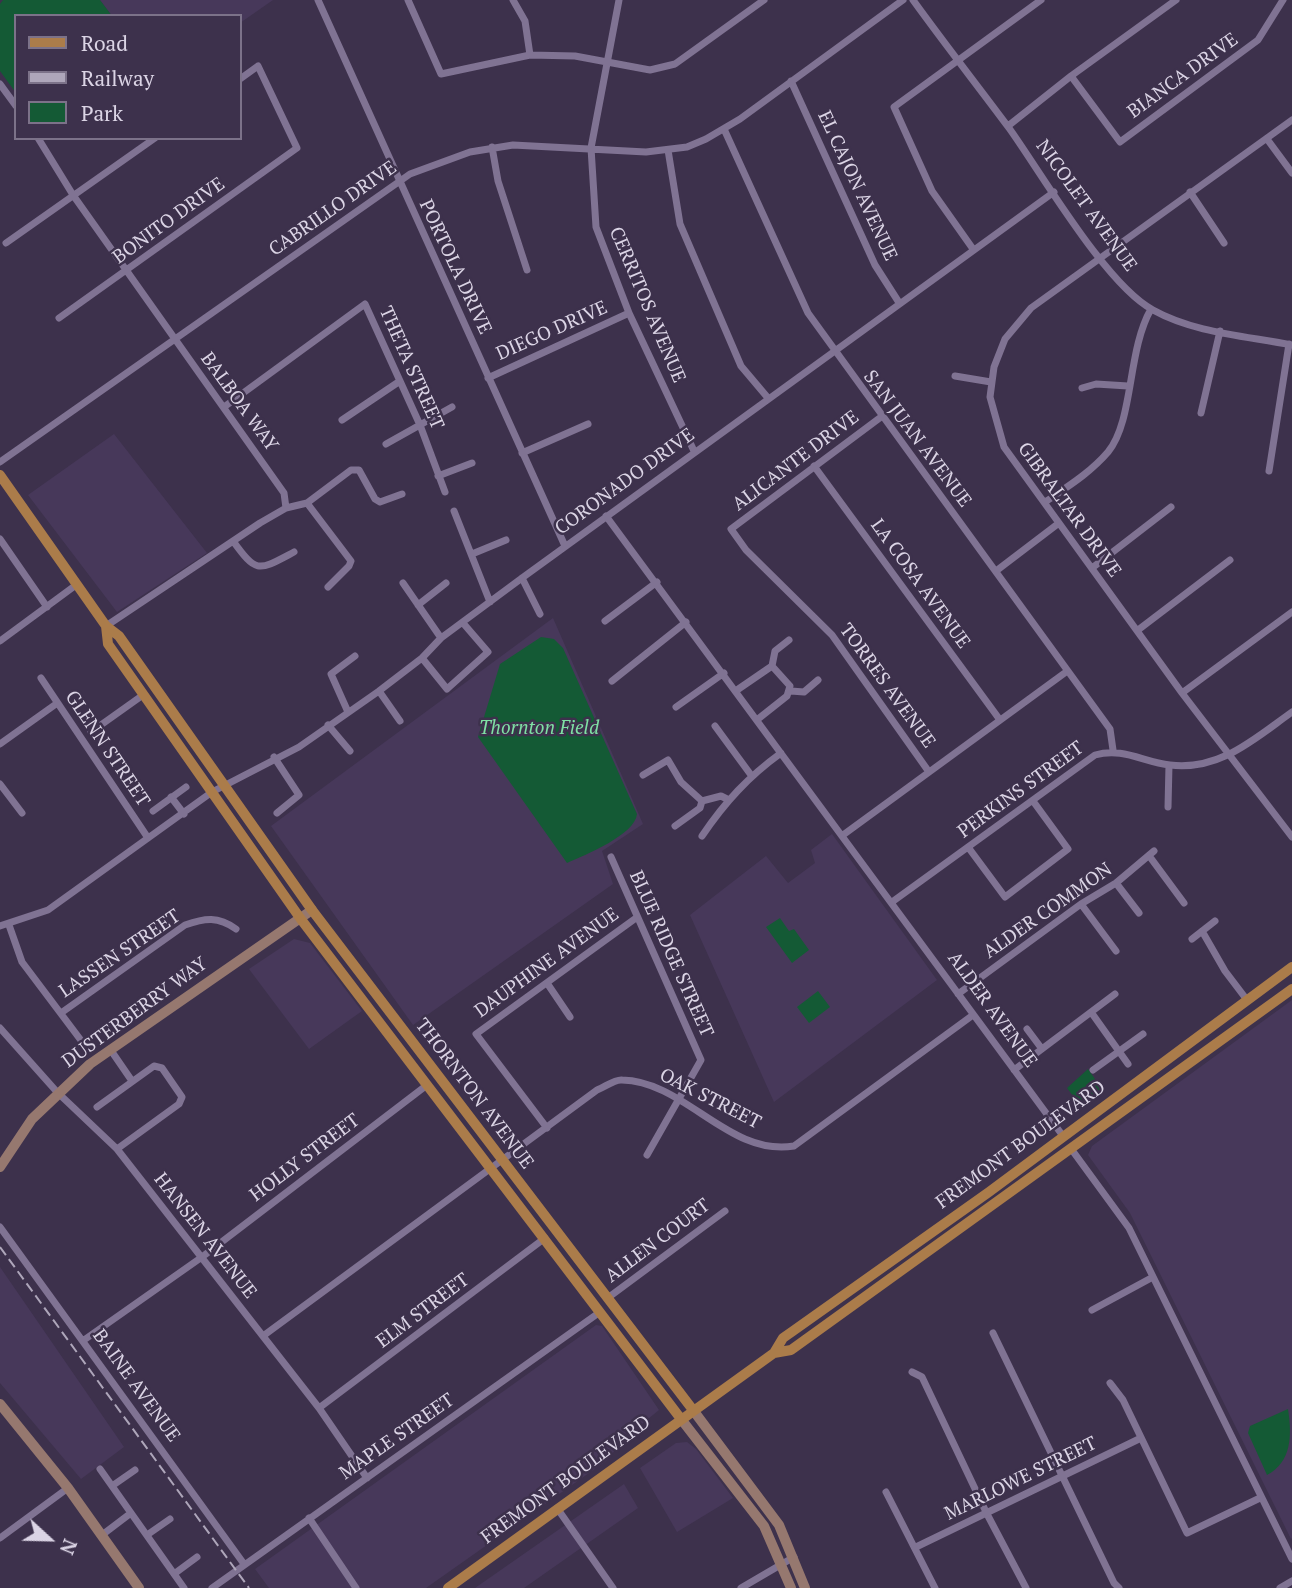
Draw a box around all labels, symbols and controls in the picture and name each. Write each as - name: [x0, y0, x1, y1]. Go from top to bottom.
- legend: [14, 14, 242, 140]
- street label: BIANCA DRIVE: [1123, 28, 1243, 124]
- text: Road: [81, 29, 128, 57]
- text: Railway: [81, 64, 154, 92]
- text: Park: [81, 99, 123, 127]
- street label: EL CAJON AVENUE: [812, 107, 902, 265]
- street label: NICOLET AVENUE: [1031, 136, 1141, 276]
- street label: CABRILLO DRIVE: [265, 156, 401, 262]
- street label: BONITO DRIVE: [109, 173, 229, 269]
- street label: PORTOLA DRIVE: [414, 196, 496, 338]
- street label: CERRITOS AVENUE: [604, 224, 690, 386]
- street label: DIEGO DRIVE: [493, 296, 611, 366]
- street label: THETA STREET: [374, 303, 448, 433]
- street label: BALBOA WAY: [195, 348, 283, 456]
- street label: SAN JUAN AVENUE: [858, 366, 976, 512]
- street label: ALICANTE DRIVE: [728, 406, 864, 516]
- street label: CORONADO DRIVE: [551, 424, 699, 540]
- street label: GIBRALTAR DRIVE: [1012, 438, 1126, 582]
- street label: LA COSA AVENUE: [865, 515, 975, 653]
- street label: TORRES AVENUE: [834, 619, 940, 753]
- street label: GLENN STREET: [60, 687, 154, 811]
- park label: Thornton Field: [479, 718, 599, 740]
- street label: PERKINS STREET: [954, 737, 1088, 843]
- street label: ALDER COMMON: [979, 858, 1117, 964]
- street label: BLUE RIDGE STREET: [624, 867, 718, 1041]
- street label: DAUPHINE AVENUE: [471, 903, 623, 1023]
- street label: LASSEN STREET: [55, 905, 185, 1003]
- street label: ALDER AVENUE: [942, 948, 1042, 1072]
- street label: DUSTERBERRY WAY: [58, 953, 212, 1073]
- street label: THORNTON AVENUE: [410, 1014, 538, 1174]
- street label: OAK STREET: [655, 1064, 765, 1134]
- street label: FREMONT BOULEVARD: [932, 1076, 1110, 1214]
- street label: HOLLY STREET: [246, 1109, 364, 1207]
- street label: HANSEN AVENUE: [149, 1169, 261, 1303]
- street label: ALLEN COURT: [601, 1194, 715, 1288]
- street label: ELM STREET: [372, 1269, 474, 1353]
- street label: BAINE AVENUE: [87, 1325, 185, 1447]
- street label: MAPLE STREET: [335, 1389, 459, 1485]
- street label: FREMONT BOULEVARD: [477, 1411, 655, 1549]
- street label: MARLOWE STREET: [941, 1432, 1101, 1526]
- north arrow: [14, 1504, 84, 1574]
- text: N: [55, 1536, 83, 1558]

